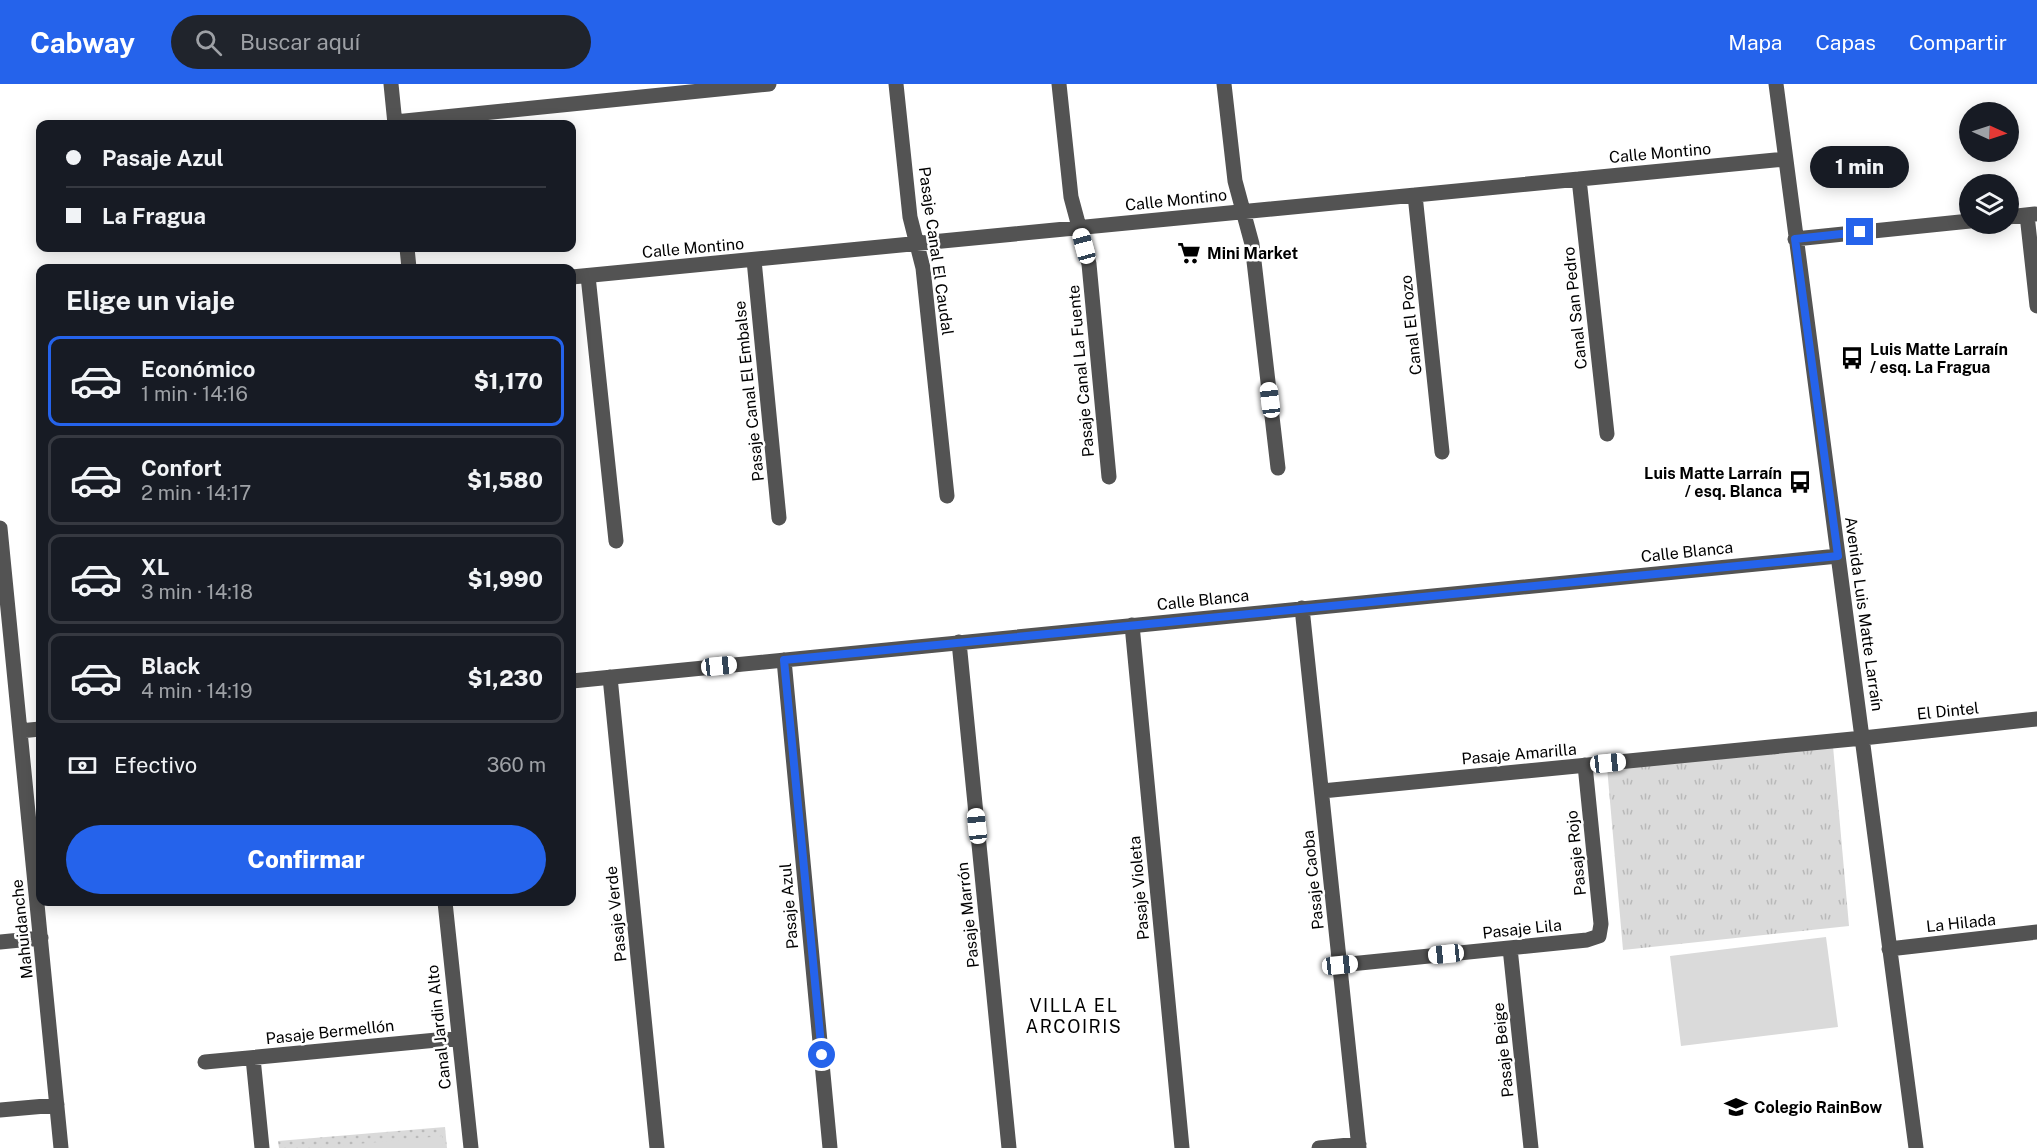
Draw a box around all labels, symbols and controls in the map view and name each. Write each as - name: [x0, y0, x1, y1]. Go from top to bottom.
- search box: [171, 15, 591, 69]
- text: Cabway: [30, 26, 135, 59]
- icon: search: [192, 26, 225, 59]
- text: Buscar aquí: [240, 29, 360, 55]
- text: Mapa: [1728, 30, 1782, 55]
- text: Capas: [1815, 30, 1876, 55]
- text: Compartir: [1909, 30, 2007, 55]
- north arrow: [1959, 102, 2019, 162]
- map controls: [1959, 102, 2019, 234]
- street label: Calle Montino: [1608, 139, 1712, 167]
- text: Pasaje Azul: [102, 145, 224, 171]
- callout: 1 min: [1810, 145, 1910, 187]
- text: 1 min: [1835, 155, 1884, 179]
- street label: Pasaje Canal El Caudal: [915, 165, 957, 337]
- button: layers: [1959, 174, 2019, 234]
- street label: Calle Montino: [1124, 185, 1228, 215]
- text: La Fragua: [102, 203, 206, 229]
- route end: [1846, 218, 1873, 245]
- car: [1071, 226, 1097, 266]
- street label: Calle Montino: [641, 234, 745, 262]
- supermarket icon: Mini Market: [1176, 240, 1202, 266]
- place label: Mini Market: [1207, 244, 1298, 263]
- street label: Canal San Pedro: [1559, 246, 1591, 370]
- street label: Canal El Pozo: [1396, 274, 1426, 376]
- text: Elige un viaje: [66, 284, 235, 316]
- street label: Pasaje Canal La Fuente: [1064, 284, 1098, 458]
- street label: Pasaje Canal El Embalse: [730, 300, 768, 482]
- place label: Luis Matte Larraín / esq. La Fragua: [1870, 340, 2008, 377]
- bus stop icon: Luis Matte Larraín / esq. La Fragua: [1839, 345, 1865, 371]
- icon: car: [69, 354, 123, 408]
- text: Económico: [141, 356, 256, 382]
- text: $1,170: [474, 368, 543, 394]
- car: [1259, 381, 1281, 419]
- text: 1 min · 14:16: [141, 382, 248, 406]
- icon: car: [69, 453, 123, 507]
- text: Confort: [141, 455, 222, 481]
- place label: Luis Matte Larraín / esq. Blanca: [1644, 464, 1782, 501]
- text: $1,580: [467, 467, 543, 493]
- bus stop icon: Luis Matte Larraín / esq. Blanca: [1787, 469, 1813, 495]
- text: 2 min · 14:17: [141, 481, 251, 505]
- street label: Avenida Luis Matte Larraín: [1841, 515, 1887, 713]
- street label: Calle Blanca: [1640, 538, 1734, 566]
- icon: car: [69, 552, 123, 606]
- text: XL: [141, 554, 169, 580]
- text: $1,990: [468, 566, 543, 592]
- text: 3 min · 14:18: [141, 580, 253, 604]
- street label: Calle Blanca: [1156, 586, 1250, 614]
- icon: car: [69, 651, 123, 705]
- text: Black: [141, 653, 200, 679]
- car: [700, 655, 738, 677]
- text: $1,230: [467, 665, 543, 691]
- text: 4 min · 14:19: [141, 679, 252, 703]
- street label: El Dintel: [1916, 698, 1980, 724]
- street label: Pasaje Amarilla: [1461, 740, 1577, 768]
- icon: cash: [66, 749, 99, 782]
- text: Efectivo: [114, 752, 197, 778]
- car: [1589, 752, 1627, 774]
- text: 360 m: [487, 753, 546, 777]
- car: [966, 807, 988, 845]
- street label: Pasaje Rojo: [1562, 809, 1590, 897]
- button: Confirmar: [66, 825, 546, 894]
- street label: Pasaje Caoba: [1298, 829, 1328, 931]
- street label: Pasaje Violeta: [1125, 835, 1153, 941]
- street label: Pasaje Marrón: [953, 861, 983, 969]
- street label: Pasaje Azul: [776, 862, 802, 950]
- street label: Pasaje Verde: [602, 865, 630, 963]
- street label: Mahuidanche: [7, 878, 37, 980]
- street label: La Hilada: [1925, 910, 1997, 936]
- street label: Pasaje Lila: [1481, 915, 1563, 943]
- car: [1427, 943, 1465, 965]
- car: [1321, 954, 1359, 976]
- street label: Canal Jardin Alto: [423, 964, 455, 1090]
- district label: VILLA EL ARCOIRIS: [1026, 995, 1122, 1037]
- street label: Pasaje Beige: [1489, 1002, 1517, 1098]
- street label: Pasaje Bermellón: [265, 1016, 395, 1048]
- route start: [808, 1041, 835, 1068]
- school or university icon: Colegio RainBow: [1723, 1094, 1749, 1120]
- place label: Colegio RainBow: [1754, 1098, 1883, 1117]

